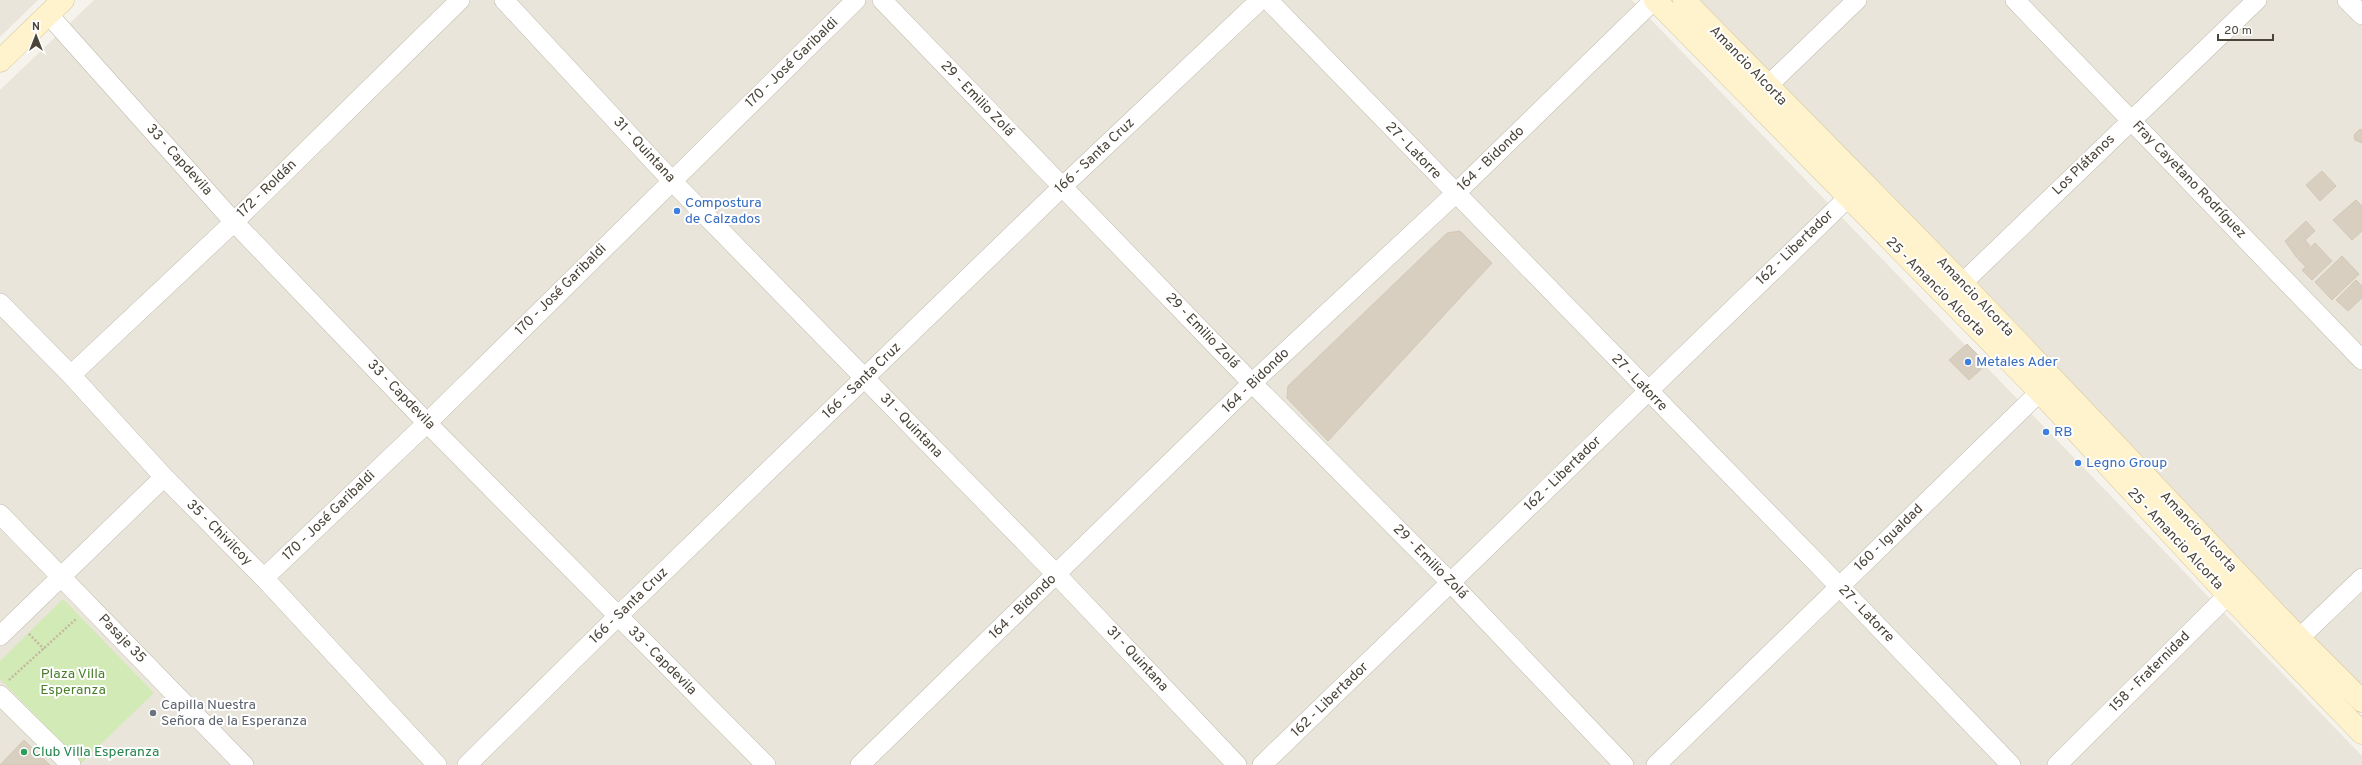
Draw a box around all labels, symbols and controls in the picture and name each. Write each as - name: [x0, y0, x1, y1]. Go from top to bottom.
- street label: 170 - José Garibaldi: [742, 14, 842, 112]
- north arrow: [16, 16, 56, 56]
- scale bar: [2218, 16, 2273, 42]
- text: N: [32, 20, 40, 34]
- street label: Amancio Alcorta: [1706, 23, 1790, 109]
- text: 20 m: [2224, 23, 2252, 39]
- street label: 29 - Emilio Zolá: [937, 58, 1017, 140]
- street label: 31 - Quintana: [609, 114, 679, 186]
- street label: 166 - Santa Cruz: [1052, 115, 1138, 197]
- street label: Fray Cayetano Rodríguez: [2128, 118, 2250, 242]
- street label: 27 - Latorre: [1381, 119, 1445, 183]
- street label: 33 - Capdevila: [142, 121, 216, 199]
- street label: 164 - Bidondo: [1454, 123, 1528, 195]
- street label: Los Plátanos: [2049, 131, 2119, 199]
- street label: 172 - Roldán: [234, 156, 300, 222]
- place label: Compostura de Calzados: [685, 195, 762, 228]
- marker: Compostura de Calzados: [672, 206, 682, 216]
- street label: 162 - Libertador: [1753, 206, 1838, 289]
- street label: 25 - Amancio Alcorta: [1882, 234, 1988, 340]
- street label: 170 - José Garibaldi: [512, 241, 610, 339]
- street label: Amancio Alcorta: [1933, 253, 2017, 341]
- street label: 29 - Emilio Zolá: [1162, 290, 1242, 372]
- street label: 166 - Santa Cruz: [819, 339, 905, 423]
- street label: 164 - Bidondo: [1219, 345, 1293, 417]
- street label: 27 - Latorre: [1607, 351, 1671, 415]
- place label: Metales Ader: [1976, 354, 2058, 371]
- street label: 33 - Capdevila: [363, 356, 439, 434]
- marker: Metales Ader: [1963, 357, 1973, 367]
- street label: 31 - Quintana: [876, 390, 946, 462]
- place label: RB: [2054, 424, 2073, 441]
- marker: RB: [2041, 427, 2051, 437]
- street label: 162 - Libertador: [1521, 432, 1606, 515]
- place label: Legno Group: [2086, 455, 2167, 472]
- marker: Legno Group: [2073, 458, 2083, 468]
- street label: 170 - José Garibaldi: [279, 467, 379, 565]
- street label: 25 - Amancio Alcorta: [2123, 484, 2227, 594]
- street label: Amancio Alcorta: [2156, 488, 2240, 576]
- street label: 35 - Chivilcoy: [182, 496, 256, 570]
- street label: 160 - Igualdad: [1851, 501, 1927, 575]
- street label: 29 - Emilio Zolá: [1389, 521, 1471, 603]
- street label: 166 - Santa Cruz: [586, 564, 672, 648]
- street label: 164 - Bidondo: [986, 571, 1060, 643]
- street label: 27 - Latorre: [1834, 582, 1898, 646]
- street label: Pasaje 35: [94, 611, 150, 667]
- street label: 33 - Capdevila: [624, 623, 700, 699]
- street label: 31 - Quintana: [1102, 623, 1172, 695]
- street label: 158 - Fraternidad: [2106, 628, 2194, 716]
- street label: 162 - Libertador: [1288, 658, 1373, 741]
- park label: Plaza Villa Esperanza: [40, 666, 106, 699]
- place label: Capilla Nuestra Señora de la Esperanza: [161, 697, 307, 730]
- marker: Capilla Nuestra Señora de la Esperanza: [148, 708, 158, 718]
- place label: Club Villa Esperanza: [32, 744, 159, 761]
- marker: Club Villa Esperanza: [19, 747, 29, 757]

